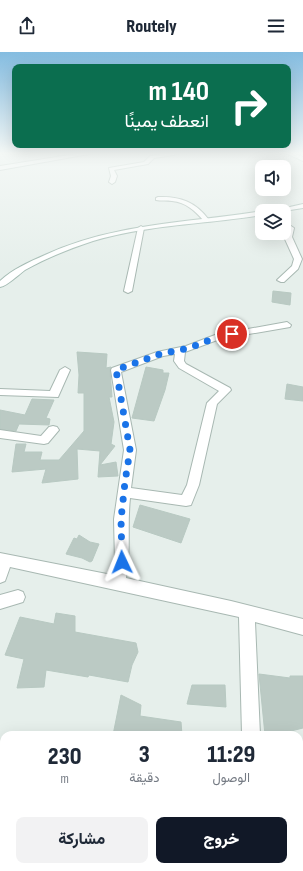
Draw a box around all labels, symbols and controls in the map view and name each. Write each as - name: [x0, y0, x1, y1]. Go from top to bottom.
- icon: share: [16, 15, 38, 37]
- icon: menu: [265, 15, 287, 37]
- text: Routely: [126, 16, 177, 37]
- text: 140 m: [148, 75, 209, 108]
- icon: right: [223, 80, 275, 132]
- text: انعطف يمينًا: [124, 111, 209, 132]
- map controls: [255, 160, 291, 240]
- button: sound: [255, 160, 291, 196]
- button: layers: [255, 204, 291, 240]
- pin: [215, 317, 249, 351]
- icon: arrive: [221, 323, 243, 345]
- position arrow: [101, 541, 143, 583]
- text: 3: [139, 740, 150, 769]
- text: 11:29: [207, 740, 255, 769]
- text: 230: [48, 742, 81, 771]
- text: دقيقة: [129, 770, 159, 786]
- text: الوصول: [212, 770, 250, 786]
- text: m: [60, 771, 69, 787]
- button: مشاركة: [16, 817, 148, 863]
- button: خروج: [156, 817, 287, 863]

